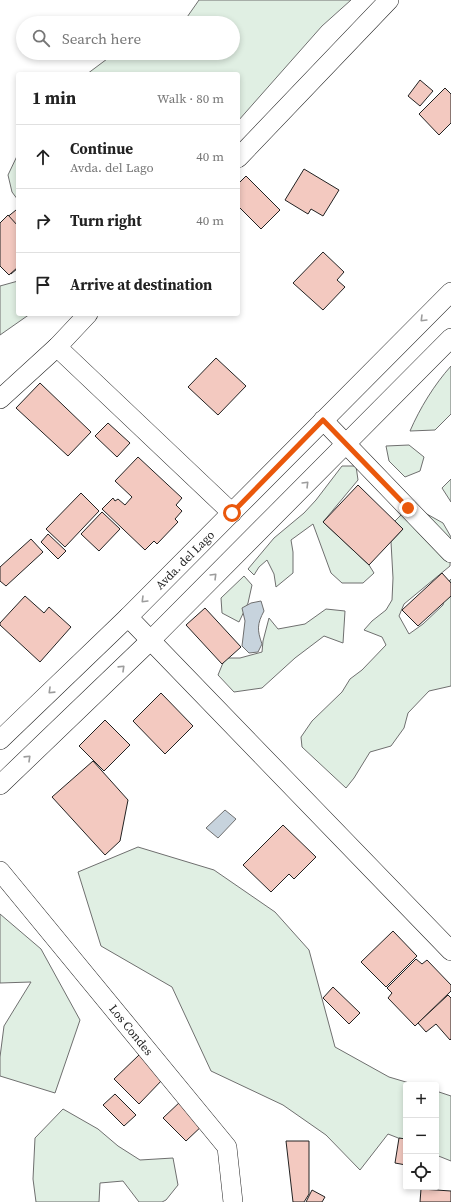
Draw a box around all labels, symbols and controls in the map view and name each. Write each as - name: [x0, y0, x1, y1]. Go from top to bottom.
- search box: [16, 16, 240, 60]
- icon: search: [30, 27, 52, 49]
- text: Search here: [62, 28, 141, 49]
- text: 1 min: [32, 86, 76, 110]
- text: Walk · 80 m: [157, 90, 224, 107]
- text: Continue: [70, 138, 133, 159]
- icon: ahead: [32, 146, 54, 168]
- text: 40 m: [196, 148, 224, 165]
- text: Avda. del Lago: [70, 159, 154, 176]
- icon: right: [32, 210, 54, 232]
- text: Turn right: [70, 210, 142, 231]
- text: 40 m: [196, 212, 224, 229]
- icon: arrive: [32, 274, 54, 296]
- text: Arrive at destination: [70, 274, 212, 295]
- one-way arrow: [421, 314, 428, 322]
- one-way arrow: [301, 481, 308, 489]
- route end: [399, 499, 417, 517]
- route start: [223, 504, 241, 522]
- street label: Avda. del Lago: [152, 527, 218, 593]
- one-way arrow: [209, 573, 217, 581]
- one-way arrow: [141, 595, 149, 603]
- one-way arrow: [117, 665, 125, 673]
- one-way arrow: [48, 686, 56, 694]
- one-way arrow: [23, 755, 31, 763]
- street label: Los Condes: [105, 1001, 157, 1059]
- map controls: [403, 1082, 439, 1190]
- button: +: [403, 1082, 439, 1118]
- button: −: [403, 1118, 439, 1154]
- button: locate: [403, 1154, 439, 1190]

